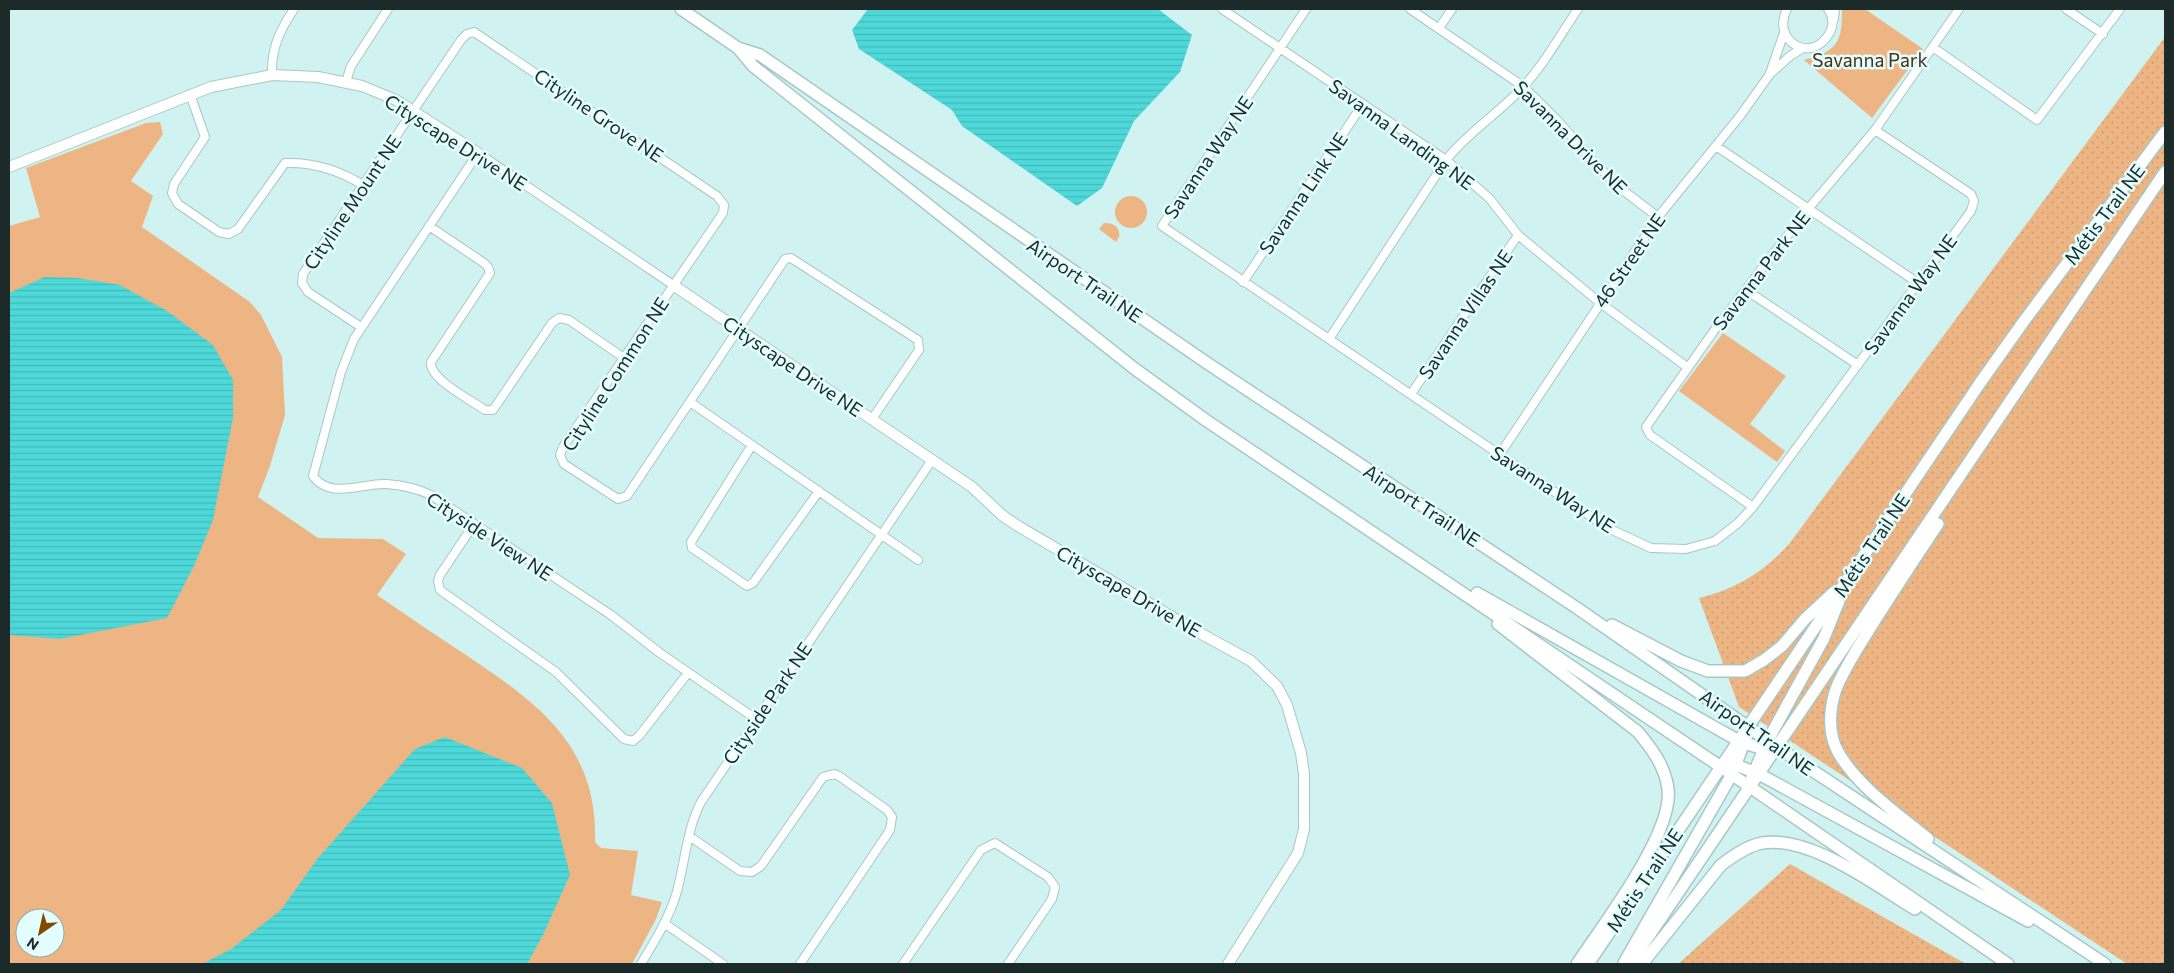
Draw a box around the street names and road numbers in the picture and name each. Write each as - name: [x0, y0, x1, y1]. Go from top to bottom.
- street label: Cityline Grove NE: [530, 63, 668, 167]
- street label: Savanna Landing NE: [1325, 74, 1479, 194]
- street label: Savanna Drive NE: [1510, 76, 1632, 198]
- street label: Cityscape Drive NE: [381, 89, 531, 195]
- street label: Savanna Way NE: [1159, 91, 1257, 223]
- street label: Savanna Link NE: [1254, 128, 1352, 258]
- street label: Cityline Mount NE: [298, 130, 406, 274]
- street label: Métis Trail NE: [2059, 159, 2149, 269]
- street label: Savanna Park NE: [1707, 206, 1815, 334]
- street label: 46 Street NE: [1588, 209, 1670, 311]
- street label: Savanna Way NE: [1859, 229, 1961, 359]
- street label: Airport Trail NE: [1023, 233, 1147, 327]
- street label: Savanna Villas NE: [1413, 245, 1517, 383]
- street label: Cityline Common NE: [557, 293, 673, 455]
- street label: Cityscape Drive NE: [719, 311, 867, 421]
- street label: Savanna Way NE: [1487, 440, 1619, 538]
- street label: Airport Trail NE: [1360, 459, 1484, 551]
- street label: Cityside View NE: [423, 487, 557, 585]
- street label: Métis Trail NE: [1828, 489, 1914, 601]
- street label: Cityscape Drive NE: [1052, 540, 1206, 642]
- street label: Cityside Park NE: [718, 637, 816, 769]
- street label: Airport Trail NE: [1695, 684, 1819, 780]
- street label: Métis Trail NE: [1601, 824, 1687, 936]

